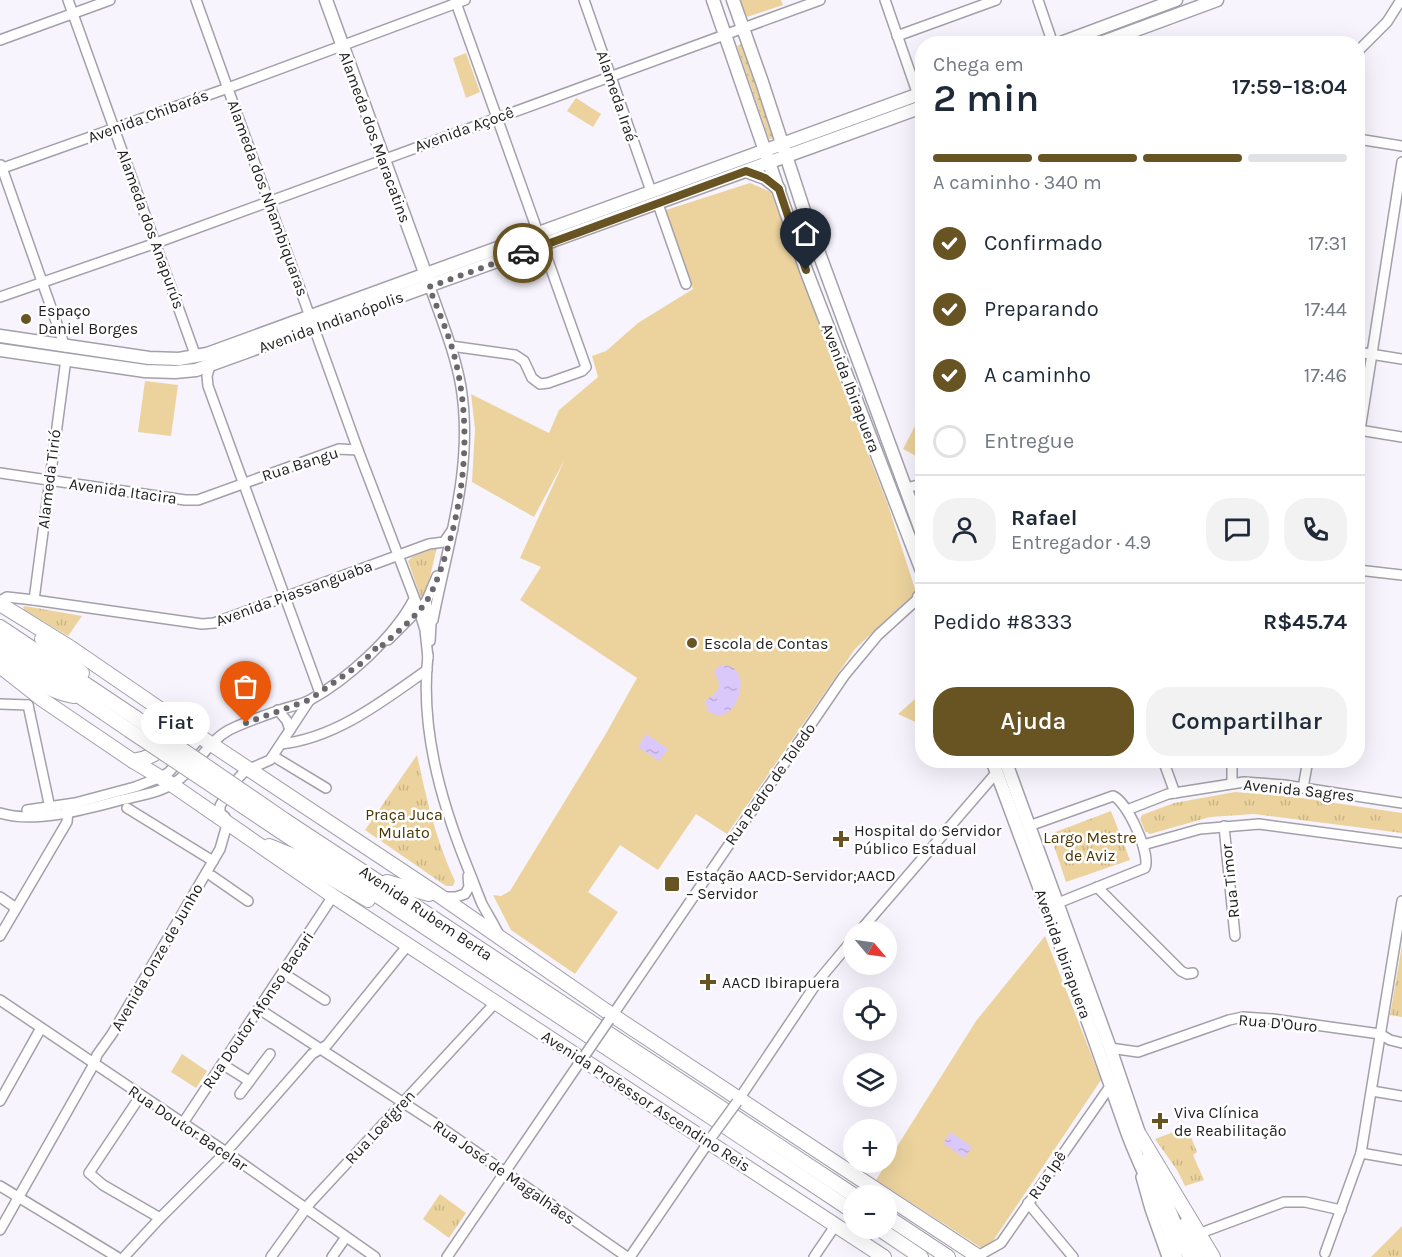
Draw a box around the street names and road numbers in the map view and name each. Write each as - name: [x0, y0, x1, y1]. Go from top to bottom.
- street label: Alameda Iraé: [593, 48, 641, 144]
- street label: Alameda dos Maracatins: [335, 49, 415, 225]
- street label: Avenida Chibarás: [85, 85, 211, 147]
- street label: Alameda dos Nhambiquaras: [224, 97, 312, 299]
- street label: Avenida Açocê: [412, 102, 516, 156]
- street label: Alameda dos Anapurús: [113, 146, 189, 312]
- street label: Avenida Indianópolis: [256, 287, 406, 357]
- street label: Avenida Ibirapuera: [818, 321, 884, 455]
- street label: Alameda Tirió: [33, 428, 65, 530]
- street label: Rua Bangu: [259, 443, 341, 485]
- street label: Avenida Itacira: [68, 474, 178, 508]
- street label: Avenida Piassanguaba: [213, 556, 375, 630]
- street label: Rua Pedro de Toledo: [721, 719, 819, 849]
- street label: Avenida Sagres: [1243, 775, 1355, 805]
- street label: Rua Timor: [1217, 843, 1243, 919]
- street label: Avenida Rubem Berta: [356, 861, 496, 965]
- street label: Avenida Onze de Junho: [107, 880, 207, 1034]
- street label: Avenida Ibirapuera: [1031, 886, 1095, 1022]
- street label: Rua Doutor Afonso Bacari: [198, 928, 318, 1092]
- street label: Rua D'Ouro: [1238, 1010, 1318, 1036]
- street label: Avenida Professor Ascendino Reis: [538, 1026, 754, 1176]
- street label: Rua Doutor Bacelar: [125, 1081, 251, 1175]
- street label: Rua Loefgren: [341, 1086, 419, 1168]
- street label: Rua José de Magalhães: [429, 1116, 579, 1228]
- street label: Rua Ipê: [1024, 1147, 1070, 1203]

